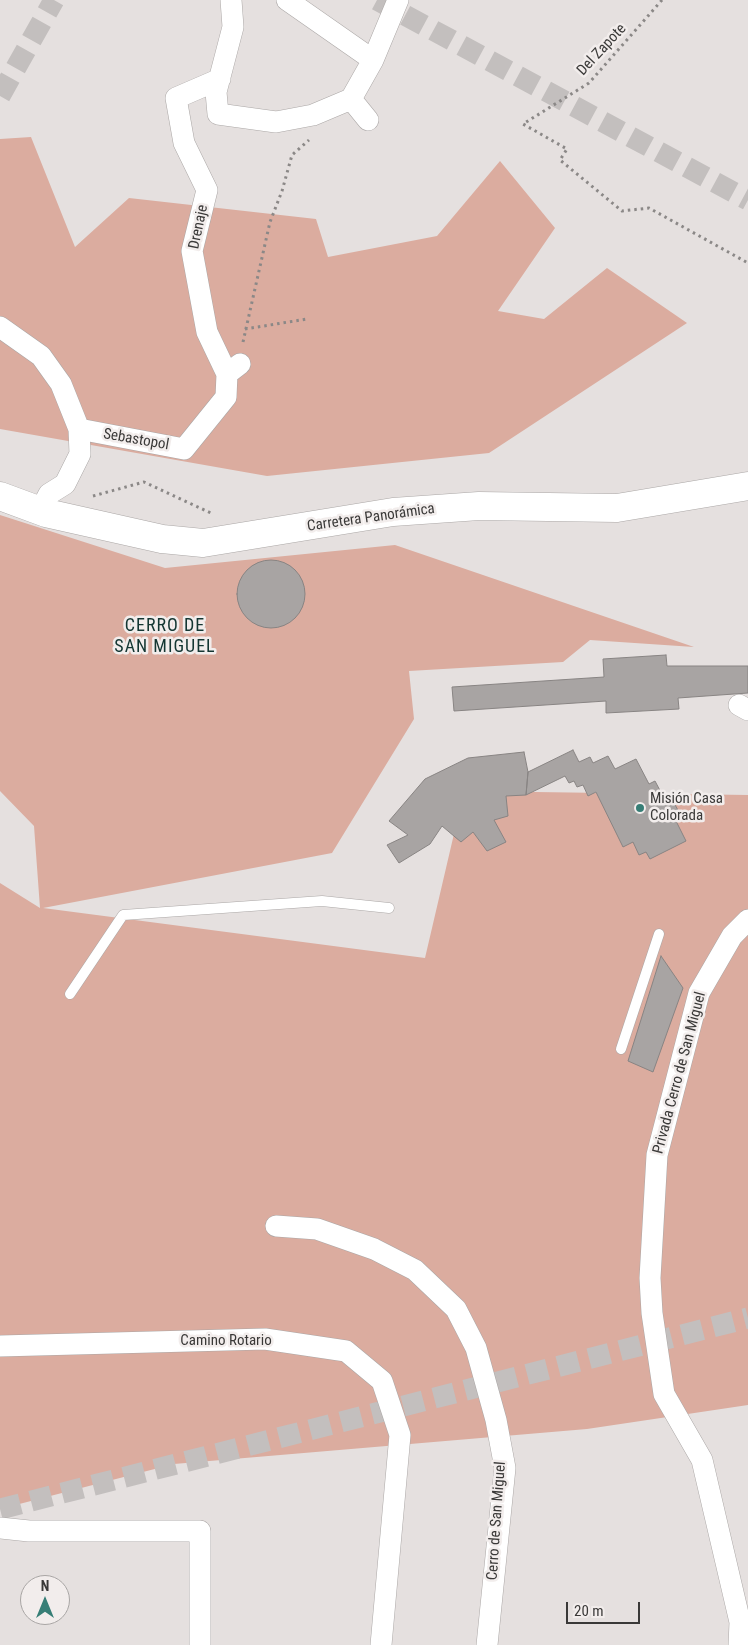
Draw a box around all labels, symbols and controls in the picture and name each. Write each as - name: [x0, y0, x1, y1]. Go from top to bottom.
- street label: Del Zapote: [574, 20, 630, 80]
- street label: Drenaje: [186, 203, 212, 251]
- street label: Sebastopol: [102, 425, 170, 455]
- street label: Carretera Panorámica: [306, 500, 436, 536]
- district label: CERRO DE SAN MIGUEL: [113, 615, 217, 658]
- place label: Misión Casa Colorada: [650, 790, 723, 825]
- marker: Misión Casa Colorada: [634, 802, 646, 814]
- street label: Privada Cerro de San Miguel: [650, 990, 710, 1156]
- street label: Camino Rotario: [180, 1332, 272, 1350]
- street label: Cerro de San Miguel: [484, 1461, 510, 1581]
- north arrow: [20, 1575, 70, 1625]
- text: N: [41, 1578, 49, 1594]
- scale bar: [568, 1592, 642, 1624]
- text: 20 m: [574, 1602, 604, 1620]

